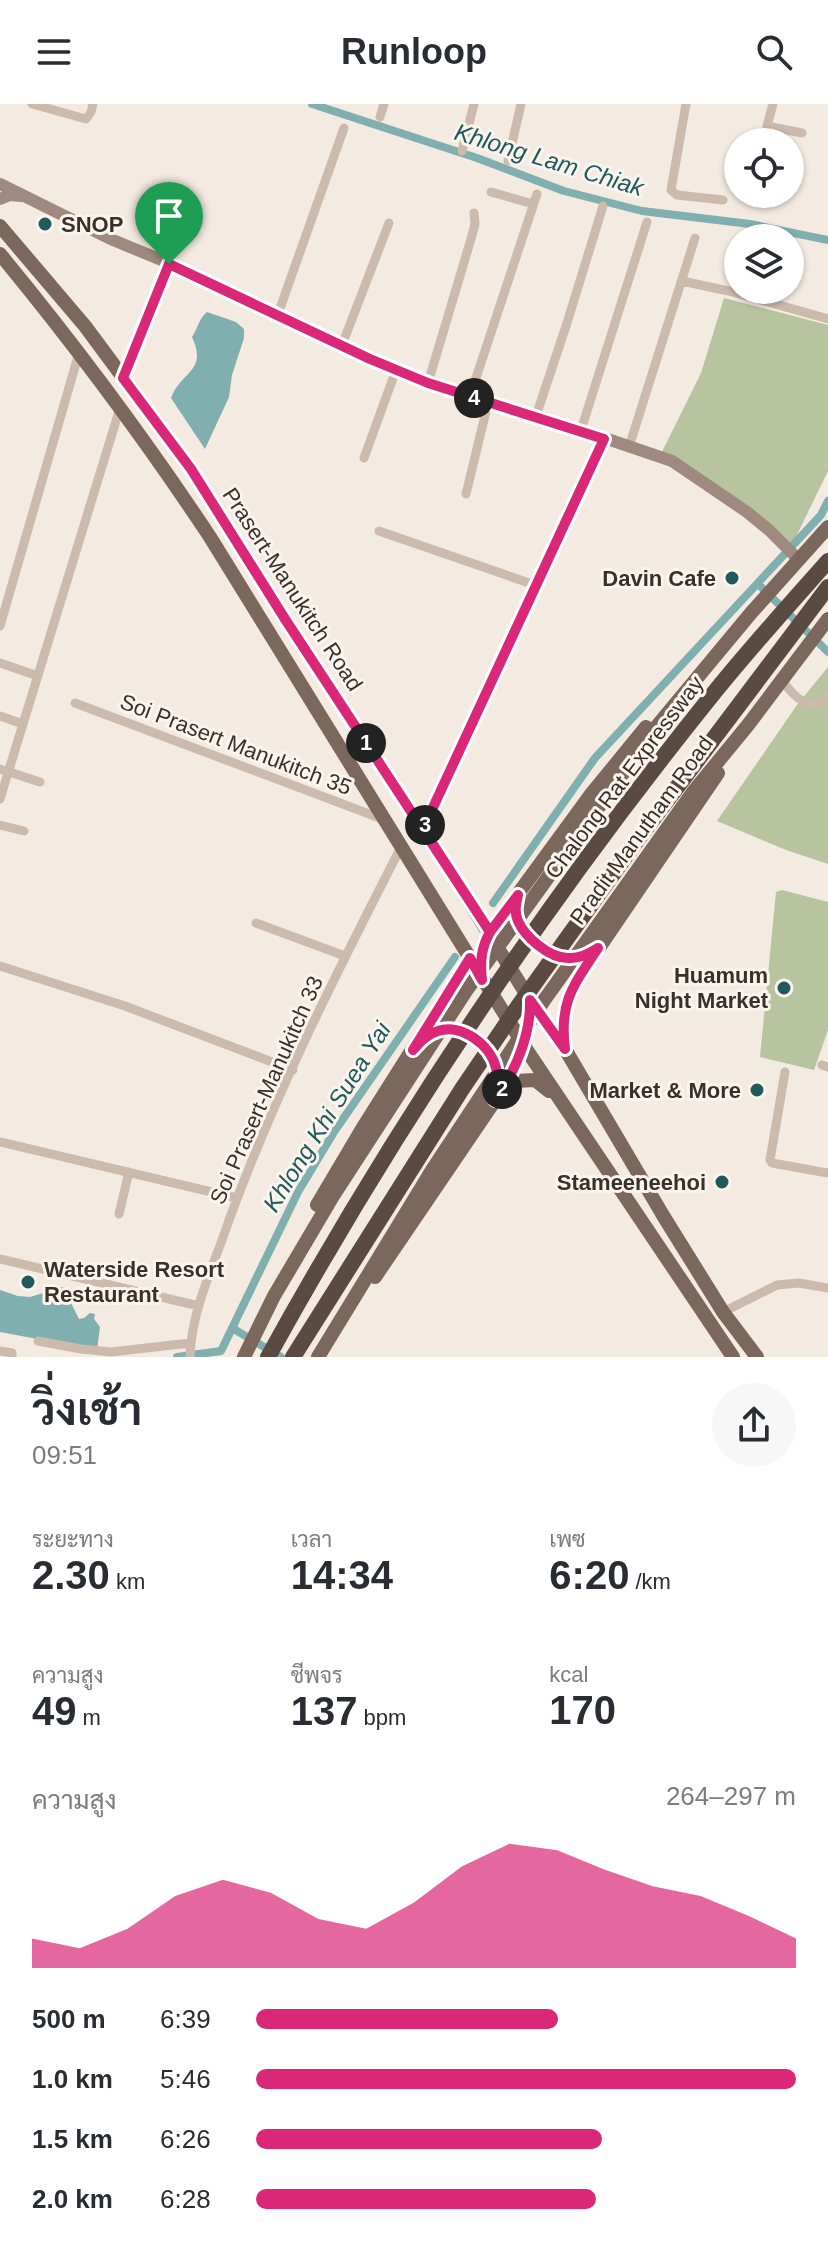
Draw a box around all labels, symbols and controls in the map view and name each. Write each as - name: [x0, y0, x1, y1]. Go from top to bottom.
- icon: menu: [32, 30, 76, 74]
- icon: search: [752, 30, 796, 74]
- text: Runloop: [341, 31, 487, 72]
- water label: Khlong Lam Chiak: [451, 118, 649, 202]
- map controls: [724, 128, 804, 304]
- button: locate: [724, 128, 804, 208]
- pin: [135, 182, 203, 264]
- icon: arrive: [147, 194, 191, 238]
- place label: SNOP: [61, 212, 123, 237]
- marker: SNOP: [36, 215, 54, 233]
- button: layers: [724, 224, 804, 304]
- pin: 4: [454, 378, 494, 418]
- text: 4: [468, 385, 480, 410]
- street label: Prasert-Manukitch Road: [217, 483, 368, 696]
- place label: Davin Cafe: [602, 566, 716, 591]
- marker: Davin Cafe: [723, 569, 741, 587]
- street label: Chalong Rat Expressway: [540, 671, 709, 883]
- street label: Soi Prasert Manukitch 35: [117, 689, 355, 800]
- pin: 1: [346, 723, 386, 763]
- text: 1: [360, 730, 372, 755]
- street label: Pradit Manutham Road: [565, 731, 718, 929]
- pin: 3: [405, 805, 445, 845]
- text: 3: [419, 812, 431, 837]
- place label: Huamum Night Market: [635, 963, 769, 1013]
- street label: Soi Prasert-Manukitch 33: [205, 972, 328, 1208]
- marker: Huamum Night Market: [775, 979, 793, 997]
- water label: Khlong Khi Suea Yai: [257, 1017, 396, 1216]
- pin: 2: [482, 1069, 522, 1109]
- text: 2: [496, 1076, 508, 1101]
- place label: Market & More: [589, 1078, 741, 1103]
- marker: Market & More: [748, 1081, 766, 1099]
- place label: Stameeneehoi: [557, 1170, 706, 1195]
- marker: Stameeneehoi: [713, 1173, 731, 1191]
- place label: Waterside Resort Restaurant: [44, 1257, 225, 1307]
- marker: Waterside Resort Restaurant: [19, 1273, 37, 1291]
- button: share: [712, 1383, 796, 1467]
- text: วิ่งเช้า: [32, 1385, 142, 1434]
- text: 09:51: [32, 1440, 97, 1470]
- text: ระยะทาง: [32, 1527, 114, 1552]
- text: เวลา: [291, 1527, 332, 1552]
- text: เพซ: [549, 1527, 586, 1552]
- text: 2.30: [32, 1553, 110, 1597]
- text: 14:34: [291, 1553, 393, 1597]
- text: 6:20: [549, 1553, 629, 1597]
- text: km: [110, 1569, 145, 1594]
- text: /km: [629, 1569, 671, 1594]
- text: kcal: [549, 1662, 588, 1687]
- text: ความสูง: [32, 1663, 103, 1688]
- text: ชีพจร: [291, 1663, 343, 1688]
- text: 170: [549, 1688, 616, 1732]
- text: 49: [32, 1689, 77, 1733]
- text: 137: [291, 1689, 357, 1733]
- text: m: [77, 1705, 101, 1730]
- text: bpm: [357, 1705, 406, 1730]
- text: 264–297 m: [666, 1781, 796, 1811]
- text: ความสูง: [32, 1785, 116, 1815]
- text: 500 m: [32, 2004, 106, 2034]
- text: 6:39: [160, 2004, 211, 2034]
- text: 1.0 km: [32, 2064, 113, 2094]
- text: 5:46: [160, 2064, 211, 2094]
- text: 1.5 km: [32, 2124, 113, 2154]
- text: 6:26: [160, 2124, 211, 2154]
- text: 2.0 km: [32, 2184, 113, 2214]
- text: 6:28: [160, 2184, 211, 2214]

